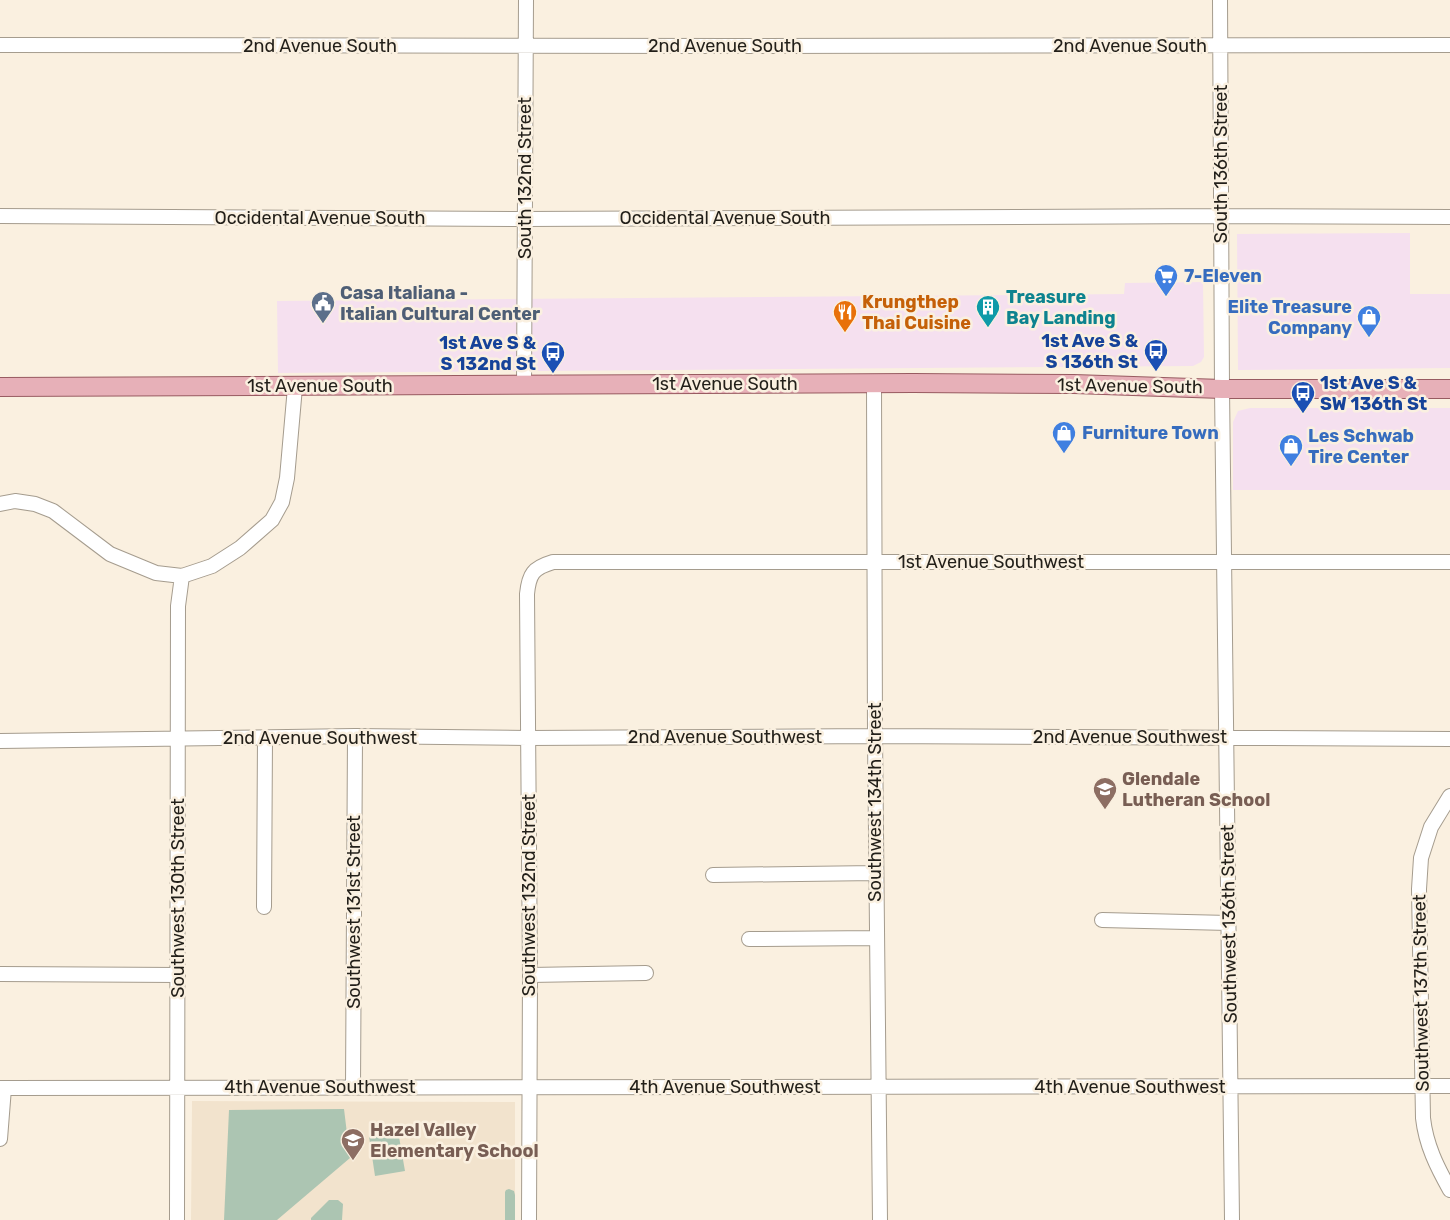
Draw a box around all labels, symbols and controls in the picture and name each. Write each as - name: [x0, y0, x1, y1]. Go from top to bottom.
- street label: 2nd Avenue South: [243, 35, 397, 57]
- street label: 2nd Avenue South: [648, 35, 802, 57]
- street label: 2nd Avenue South: [1053, 35, 1207, 57]
- street label: South 136th Street: [1210, 85, 1232, 243]
- street label: South 132nd Street: [514, 97, 536, 259]
- street label: Occidental Avenue South: [214, 207, 426, 229]
- street label: Occidental Avenue South: [619, 207, 831, 229]
- supermarket icon: 7-Eleven: [1153, 263, 1179, 297]
- place label: 7-Eleven: [1184, 265, 1262, 287]
- place label: Casa Italiana - Italian Cultural Center: [340, 282, 540, 325]
- place label: Treasure Bay Landing: [1006, 286, 1116, 329]
- public building icon: Casa Italiana - Italian Cultural Center: [310, 290, 336, 324]
- place label: Krungthep Thai Cuisine: [862, 291, 971, 334]
- building icon: Treasure Bay Landing: [975, 294, 1001, 328]
- place label: Elite Treasure Company: [1228, 296, 1352, 339]
- restaurant icon: Krungthep Thai Cuisine: [832, 299, 858, 333]
- shop icon: Elite Treasure Company: [1356, 304, 1382, 338]
- place label: 1st Ave S & S 136th St: [1041, 330, 1139, 373]
- place label: 1st Ave S & S 132nd St: [439, 332, 537, 375]
- bus stop icon: 1st Ave S & S 136th St: [1143, 338, 1169, 372]
- bus stop icon: 1st Ave S & S 132nd St: [540, 340, 566, 374]
- place label: 1st Ave S & SW 136th St: [1320, 372, 1427, 415]
- street label: 1st Avenue South: [652, 373, 798, 395]
- street label: 1st Avenue South: [1057, 374, 1203, 398]
- street label: 1st Avenue South: [247, 375, 393, 397]
- bus stop icon: 1st Ave S & SW 136th St: [1290, 380, 1316, 414]
- shop icon: Furniture Town: [1051, 420, 1077, 454]
- place label: Furniture Town: [1082, 422, 1219, 444]
- place label: Les Schwab Tire Center: [1308, 425, 1414, 468]
- shop icon: Les Schwab Tire Center: [1278, 433, 1304, 467]
- street label: 1st Avenue Southwest: [898, 551, 1084, 573]
- street label: Southwest 134th Street: [864, 702, 886, 902]
- street label: 2nd Avenue Southwest: [628, 726, 822, 748]
- street label: 2nd Avenue Southwest: [1033, 726, 1227, 748]
- street label: 2nd Avenue Southwest: [223, 727, 417, 749]
- place label: Glendale Lutheran School: [1122, 768, 1270, 811]
- school or university icon: Glendale Lutheran School: [1092, 776, 1118, 810]
- street label: Southwest 132nd Street: [518, 794, 540, 996]
- street label: Southwest 130th Street: [167, 798, 189, 998]
- street label: Southwest 131st Street: [343, 815, 365, 1009]
- street label: Southwest 136th Street: [1216, 824, 1242, 1024]
- street label: Southwest 137th Street: [1408, 894, 1434, 1092]
- street label: 4th Avenue Southwest: [224, 1076, 416, 1098]
- street label: 4th Avenue Southwest: [629, 1076, 821, 1098]
- street label: 4th Avenue Southwest: [1034, 1076, 1226, 1098]
- place label: Hazel Valley Elementary School: [370, 1119, 539, 1162]
- school or university icon: Hazel Valley Elementary School: [340, 1127, 366, 1161]

